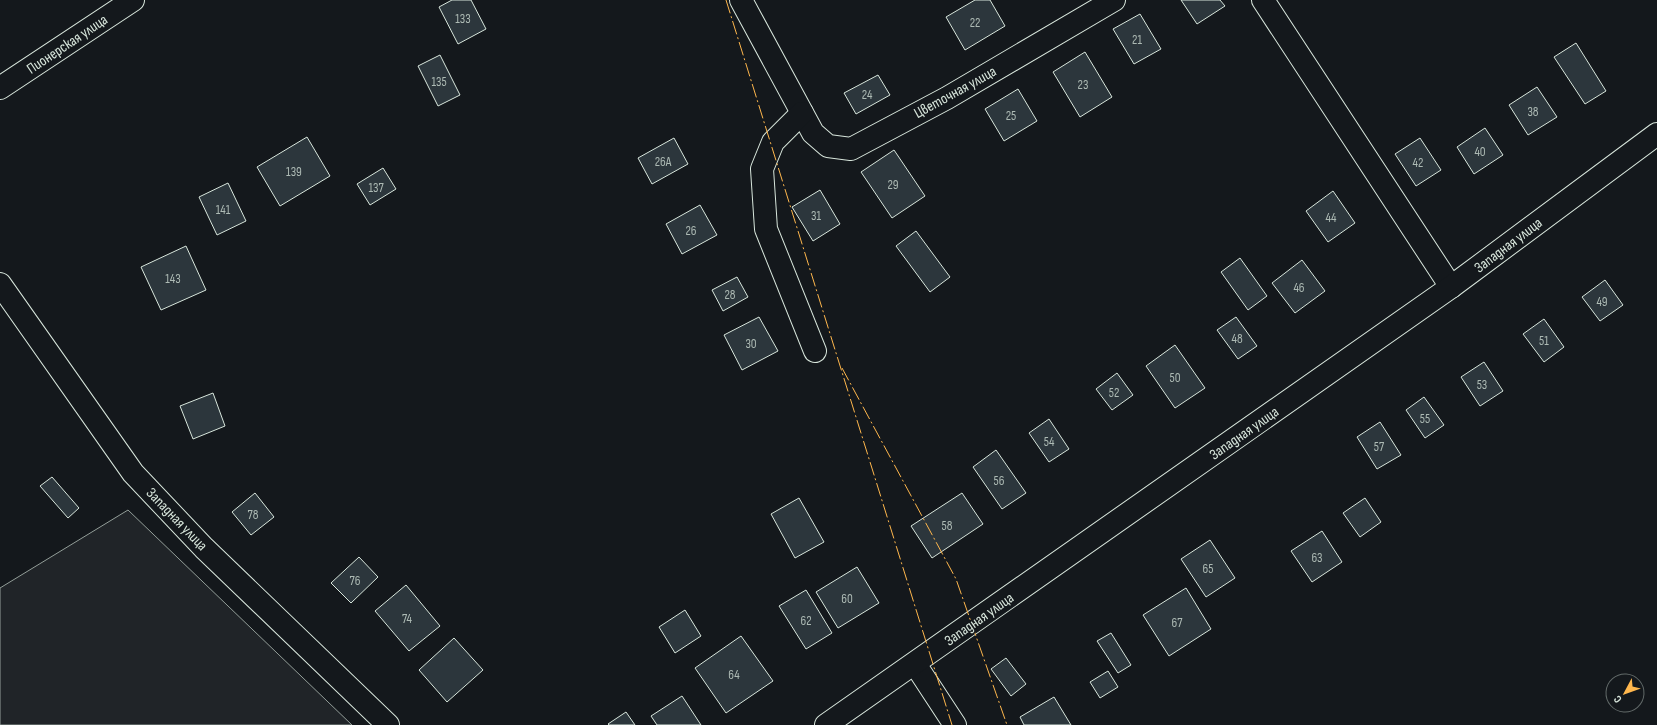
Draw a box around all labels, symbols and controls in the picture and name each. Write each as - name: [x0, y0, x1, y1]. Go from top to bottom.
- street label: Пионерская улица: [23, 10, 112, 78]
- house number: 133: [455, 11, 471, 27]
- house number: 22: [970, 15, 980, 31]
- house number: 21: [1132, 32, 1142, 48]
- street label: Цветочная улица: [911, 62, 1000, 123]
- house number: 135: [431, 74, 447, 90]
- house number: 23: [1078, 77, 1088, 93]
- house number: 24: [862, 87, 873, 103]
- house number: 38: [1527, 104, 1539, 120]
- house number: 25: [1006, 108, 1016, 124]
- house number: 40: [1474, 144, 1486, 160]
- house number: 26А: [655, 154, 672, 170]
- house number: 42: [1413, 155, 1423, 171]
- house number: 139: [286, 164, 302, 180]
- house number: 29: [887, 177, 899, 193]
- house number: 137: [368, 180, 384, 196]
- house number: 141: [216, 202, 231, 218]
- house number: 31: [811, 208, 821, 224]
- house number: 44: [1326, 210, 1337, 226]
- street label: Западная улица: [1470, 213, 1546, 277]
- house number: 26: [685, 223, 697, 239]
- house number: 143: [165, 271, 181, 287]
- house number: 46: [1293, 280, 1305, 296]
- house number: 28: [724, 287, 736, 303]
- house number: 49: [1596, 294, 1608, 310]
- house number: 48: [1231, 331, 1243, 347]
- house number: 51: [1539, 333, 1549, 349]
- house number: 30: [745, 336, 757, 352]
- house number: 50: [1169, 370, 1181, 386]
- house number: 53: [1477, 377, 1487, 393]
- house number: 52: [1109, 385, 1119, 401]
- street label: Западная улица: [1206, 402, 1283, 464]
- house number: 55: [1420, 411, 1430, 427]
- house number: 54: [1044, 434, 1055, 450]
- house number: 57: [1374, 439, 1385, 455]
- house number: 56: [994, 473, 1005, 489]
- street label: Западная улица: [142, 484, 212, 555]
- house number: 78: [248, 507, 259, 523]
- house number: 58: [942, 518, 953, 534]
- house number: 63: [1311, 550, 1323, 566]
- house number: 65: [1203, 561, 1213, 577]
- house number: 76: [350, 573, 361, 589]
- street label: Западная улица: [941, 588, 1018, 650]
- house number: 60: [841, 591, 853, 607]
- house number: 74: [402, 611, 413, 627]
- house number: 62: [800, 613, 812, 629]
- house number: 67: [1172, 615, 1183, 631]
- house number: 64: [728, 667, 740, 683]
- north arrow: [1605, 673, 1645, 713]
- text: С: [1611, 693, 1625, 706]

